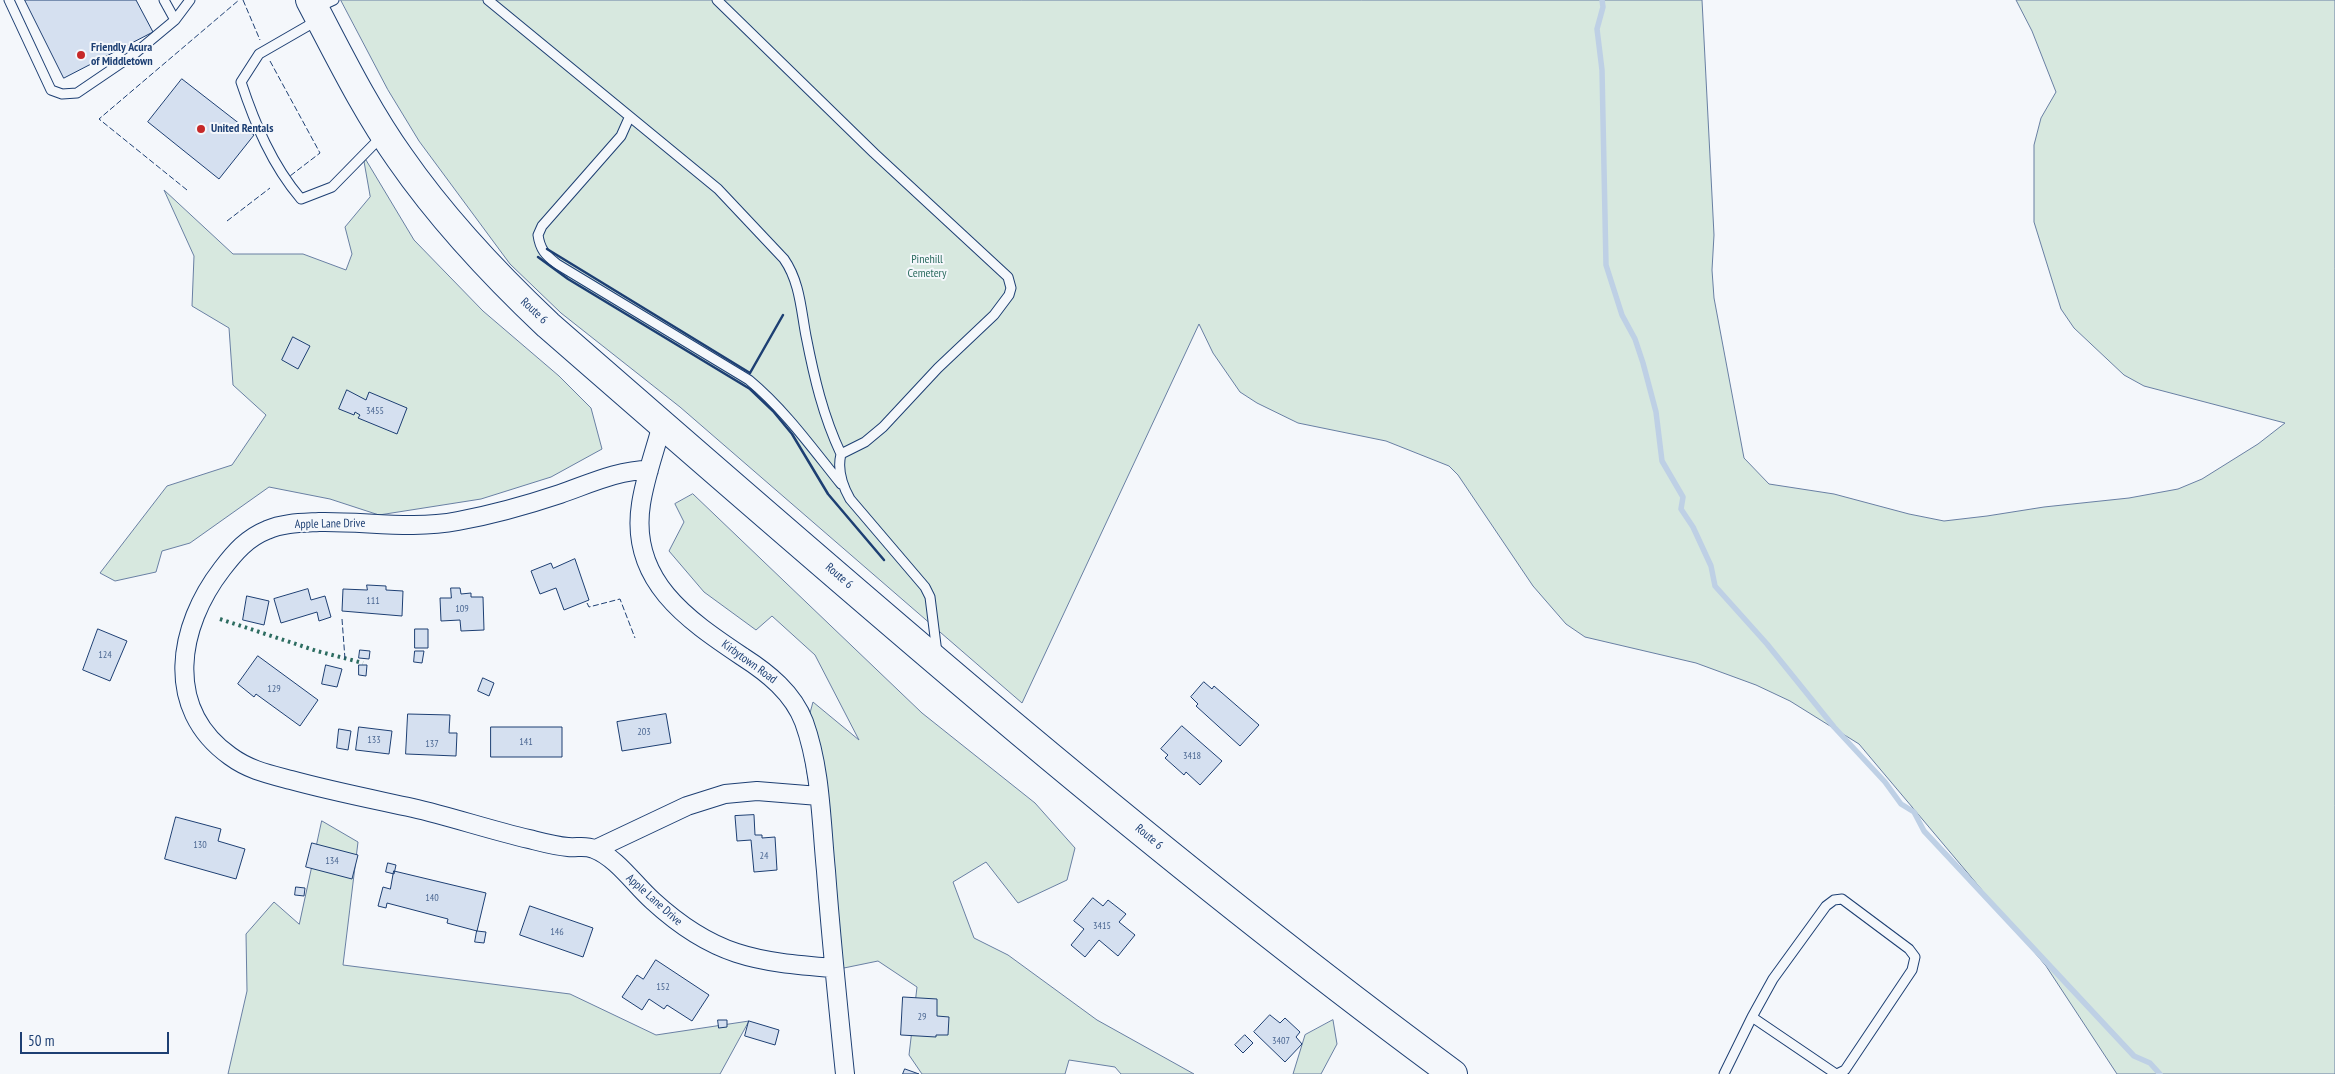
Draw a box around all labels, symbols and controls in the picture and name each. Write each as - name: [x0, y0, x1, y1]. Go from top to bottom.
- place label: Friendly Acura of Middletown: [91, 41, 153, 69]
- marker: Friendly Acura of Middletown: [75, 49, 87, 61]
- place label: United Rentals: [211, 122, 273, 136]
- marker: United Rentals: [195, 123, 207, 135]
- park label: Pinehill Cemetery: [908, 253, 946, 281]
- street label: Route 6: [517, 295, 551, 327]
- house number: 3455: [366, 405, 384, 417]
- street label: Apple Lane Drive: [295, 516, 365, 532]
- street label: Route 6: [822, 560, 856, 592]
- house number: 111: [366, 595, 380, 607]
- house number: 109: [455, 603, 469, 615]
- street label: Kirbytown Road: [718, 637, 780, 687]
- house number: 124: [98, 649, 112, 661]
- house number: 129: [267, 683, 281, 695]
- house number: 203: [637, 726, 651, 738]
- house number: 133: [367, 734, 381, 746]
- house number: 141: [519, 736, 533, 748]
- house number: 137: [425, 738, 439, 750]
- house number: 3418: [1183, 750, 1201, 762]
- street label: Route 6: [1132, 821, 1166, 853]
- house number: 130: [193, 839, 207, 851]
- house number: 24: [760, 850, 768, 862]
- house number: 134: [325, 855, 339, 867]
- street label: Apple Lane Drive: [623, 871, 685, 929]
- house number: 140: [425, 892, 439, 904]
- house number: 3415: [1093, 920, 1111, 932]
- house number: 146: [550, 926, 564, 938]
- house number: 152: [656, 981, 670, 993]
- house number: 29: [918, 1011, 926, 1023]
- scale bar: [22, 1022, 171, 1054]
- text: 50 m: [28, 1031, 54, 1050]
- house number: 3407: [1272, 1035, 1290, 1047]

